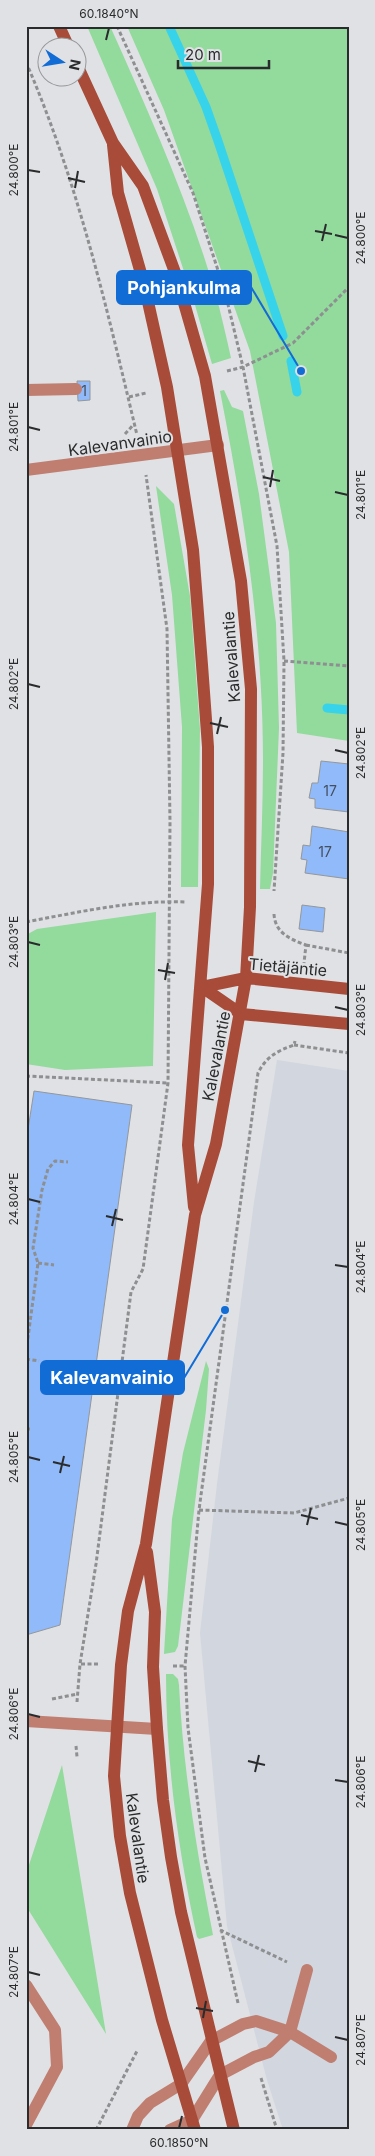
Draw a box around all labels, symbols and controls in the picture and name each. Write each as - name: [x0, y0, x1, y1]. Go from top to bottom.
- text: 60.1840°N: [79, 6, 139, 21]
- north arrow: [38, 38, 88, 88]
- scale bar: [178, 38, 269, 70]
- text: 20 m: [185, 45, 221, 64]
- text: N: [66, 58, 85, 72]
- text: 24.800°E: [6, 144, 21, 196]
- text: 24.800°E: [353, 212, 368, 264]
- callout: Pohjankulma: [117, 271, 251, 304]
- text: Pohjankulma: [127, 277, 241, 298]
- house number: 1: [81, 382, 87, 399]
- text: 24.801°E: [6, 402, 21, 452]
- street label: Kalevanvainio: [67, 426, 173, 460]
- text: 24.801°E: [353, 470, 368, 520]
- street label: Kalevalantie: [218, 611, 244, 703]
- text: 24.802°E: [6, 658, 21, 710]
- text: 24.802°E: [353, 727, 368, 779]
- house number: 17: [323, 782, 337, 799]
- house number: 17: [318, 843, 332, 860]
- text: 24.803°E: [6, 916, 21, 968]
- street label: Tietäjäntie: [248, 954, 328, 980]
- text: 24.803°E: [353, 984, 368, 1036]
- street label: Kalevalantie: [197, 1009, 235, 1103]
- text: 24.804°E: [6, 1173, 21, 1225]
- text: 24.804°E: [353, 1241, 368, 1293]
- callout: Kalevanvainio: [41, 1361, 184, 1394]
- text: Kalevanvainio: [50, 1367, 174, 1388]
- text: 24.805°E: [6, 1431, 21, 1483]
- text: 24.805°E: [353, 1499, 368, 1551]
- text: 24.806°E: [6, 1688, 21, 1740]
- text: 24.806°E: [353, 1756, 368, 1808]
- street label: Kalevalantie: [122, 1791, 154, 1885]
- text: 24.807°E: [6, 1946, 21, 1998]
- text: 24.807°E: [353, 2014, 368, 2066]
- text: 60.1850°N: [150, 2135, 208, 2150]

